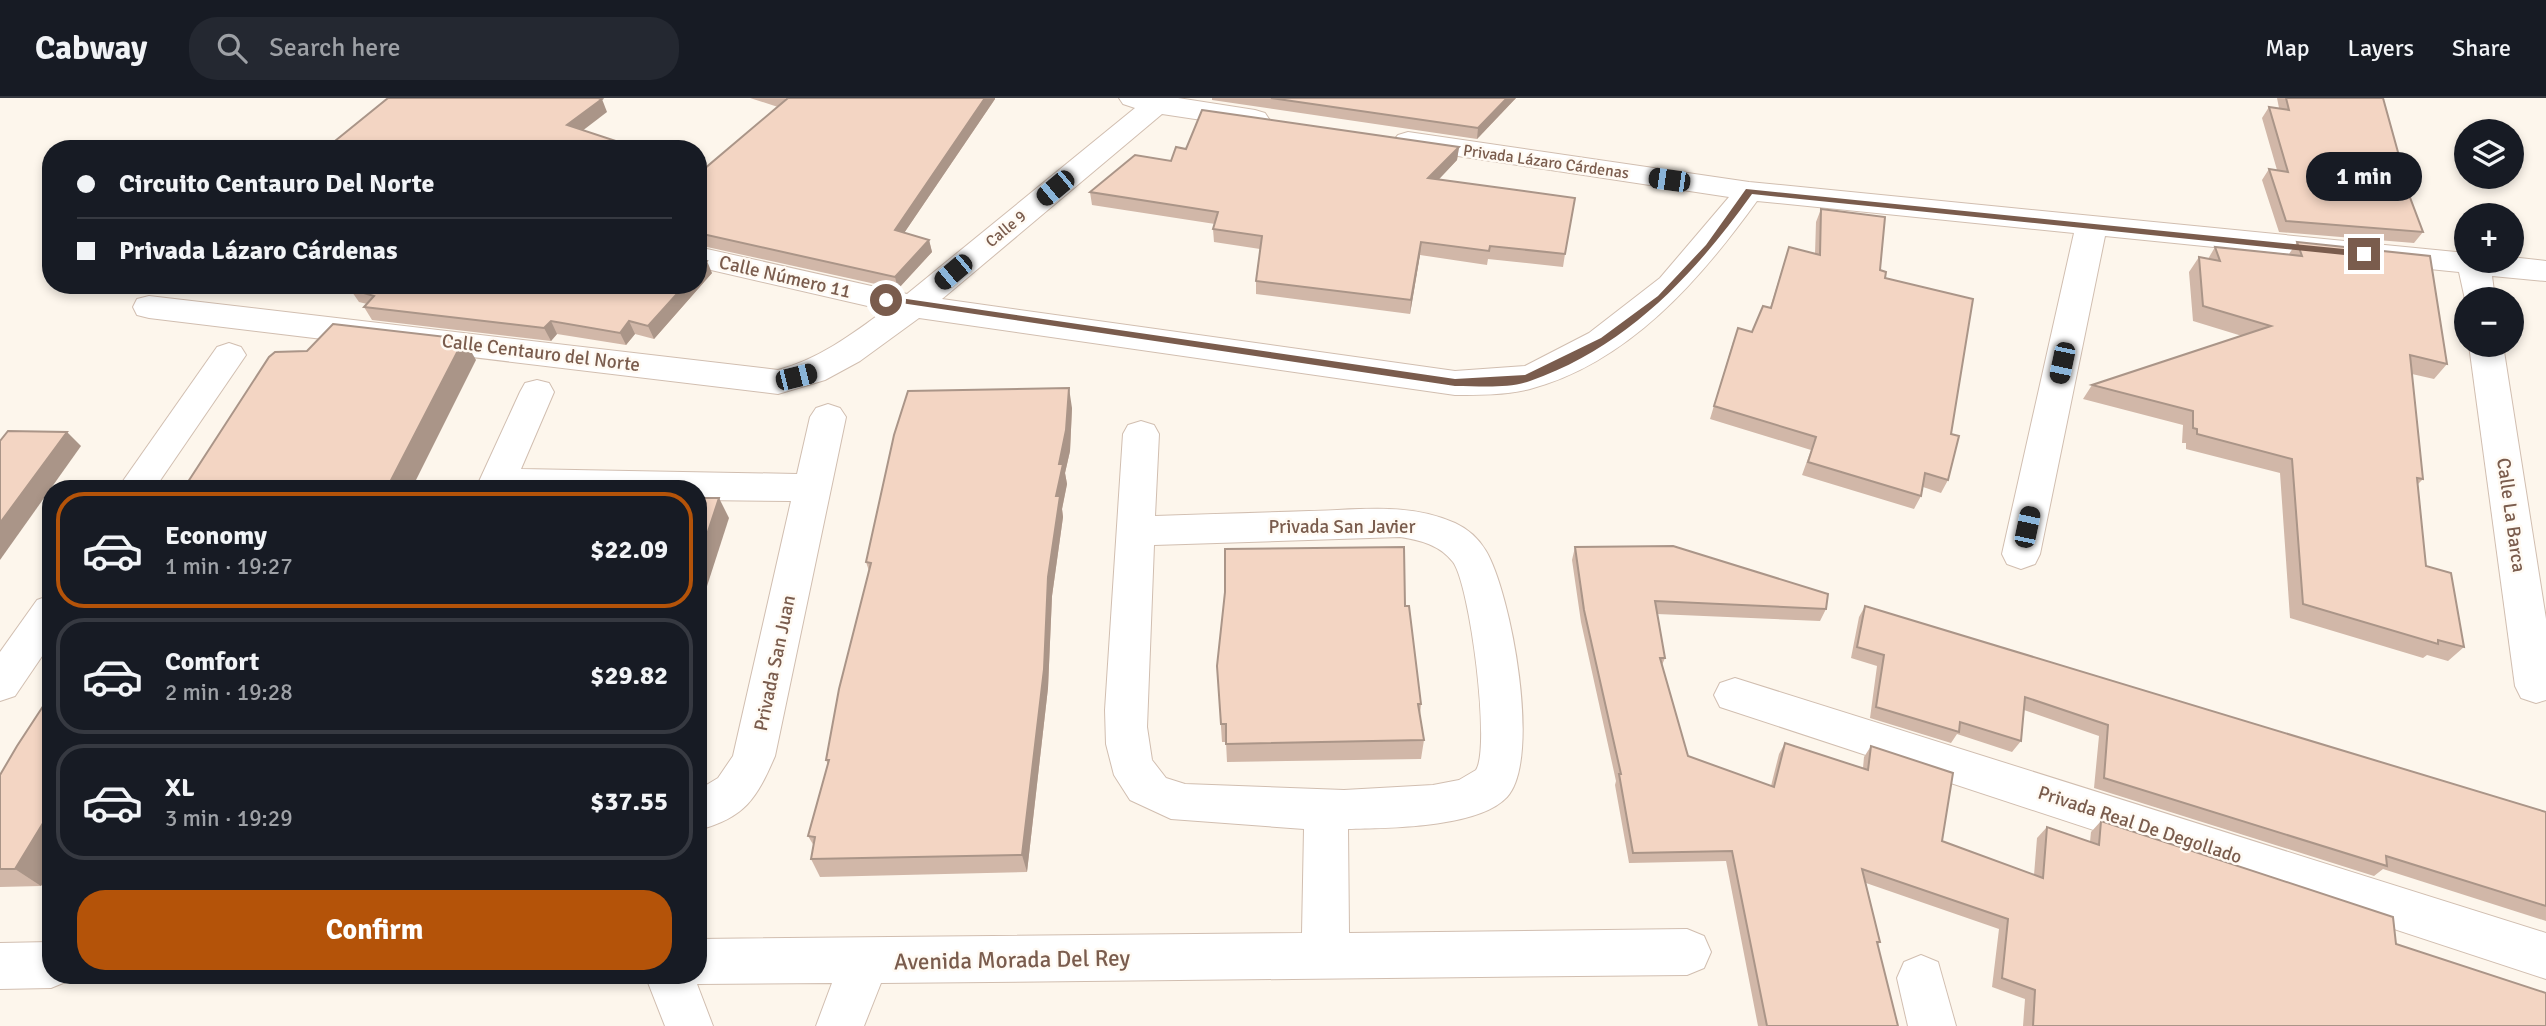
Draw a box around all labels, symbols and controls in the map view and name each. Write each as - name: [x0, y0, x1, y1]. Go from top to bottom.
- search box: [189, 17, 679, 80]
- text: Cabway: [35, 28, 147, 69]
- icon: search: [213, 29, 251, 67]
- text: Search here: [269, 32, 400, 64]
- text: Map: [2265, 33, 2310, 63]
- text: Layers: [2348, 33, 2414, 63]
- text: Share: [2452, 33, 2511, 63]
- map controls: [2454, 119, 2524, 357]
- button: layers: [2454, 119, 2524, 189]
- street label: Privada Lázaro Cárdenas: [1462, 140, 1630, 184]
- callout: 1 min: [2306, 152, 2422, 202]
- text: 1 min: [2336, 162, 2392, 191]
- car: [1033, 166, 1078, 210]
- car: [1647, 167, 1692, 193]
- text: Circuito Centauro Del Norte: [119, 168, 435, 200]
- button: +: [2454, 203, 2524, 273]
- street label: Calle 9: [982, 206, 1030, 252]
- text: Privada Lázaro Cárdenas: [119, 235, 397, 267]
- route end: [2348, 238, 2380, 270]
- street label: Calle Número 11: [717, 250, 853, 304]
- car: [931, 250, 976, 294]
- route start: [870, 284, 902, 316]
- button: −: [2454, 287, 2524, 357]
- street label: Calle Centauro del Norte: [441, 329, 641, 377]
- car: [2048, 340, 2077, 386]
- car: [774, 362, 819, 392]
- street label: Calle La Barca: [2491, 456, 2531, 574]
- car: [2013, 504, 2042, 550]
- street label: Privada San Javier: [1269, 515, 1415, 539]
- icon: car: [81, 519, 144, 582]
- text: Economy: [165, 520, 267, 552]
- text: $22.09: [590, 534, 668, 566]
- text: 1 min · 19:27: [165, 552, 293, 581]
- street label: Privada San Juan: [749, 593, 801, 733]
- icon: car: [81, 645, 144, 708]
- text: Comfort: [165, 646, 259, 678]
- text: $29.82: [590, 660, 668, 692]
- text: 2 min · 19:28: [165, 678, 293, 707]
- icon: car: [81, 771, 144, 834]
- text: XL: [165, 772, 195, 804]
- street label: Privada Real De Degollado: [2035, 781, 2245, 869]
- text: $37.55: [590, 786, 668, 818]
- text: 3 min · 19:29: [165, 804, 293, 833]
- button: Confirm: [77, 890, 672, 970]
- street label: Avenida Morada Del Rey: [894, 943, 1131, 977]

